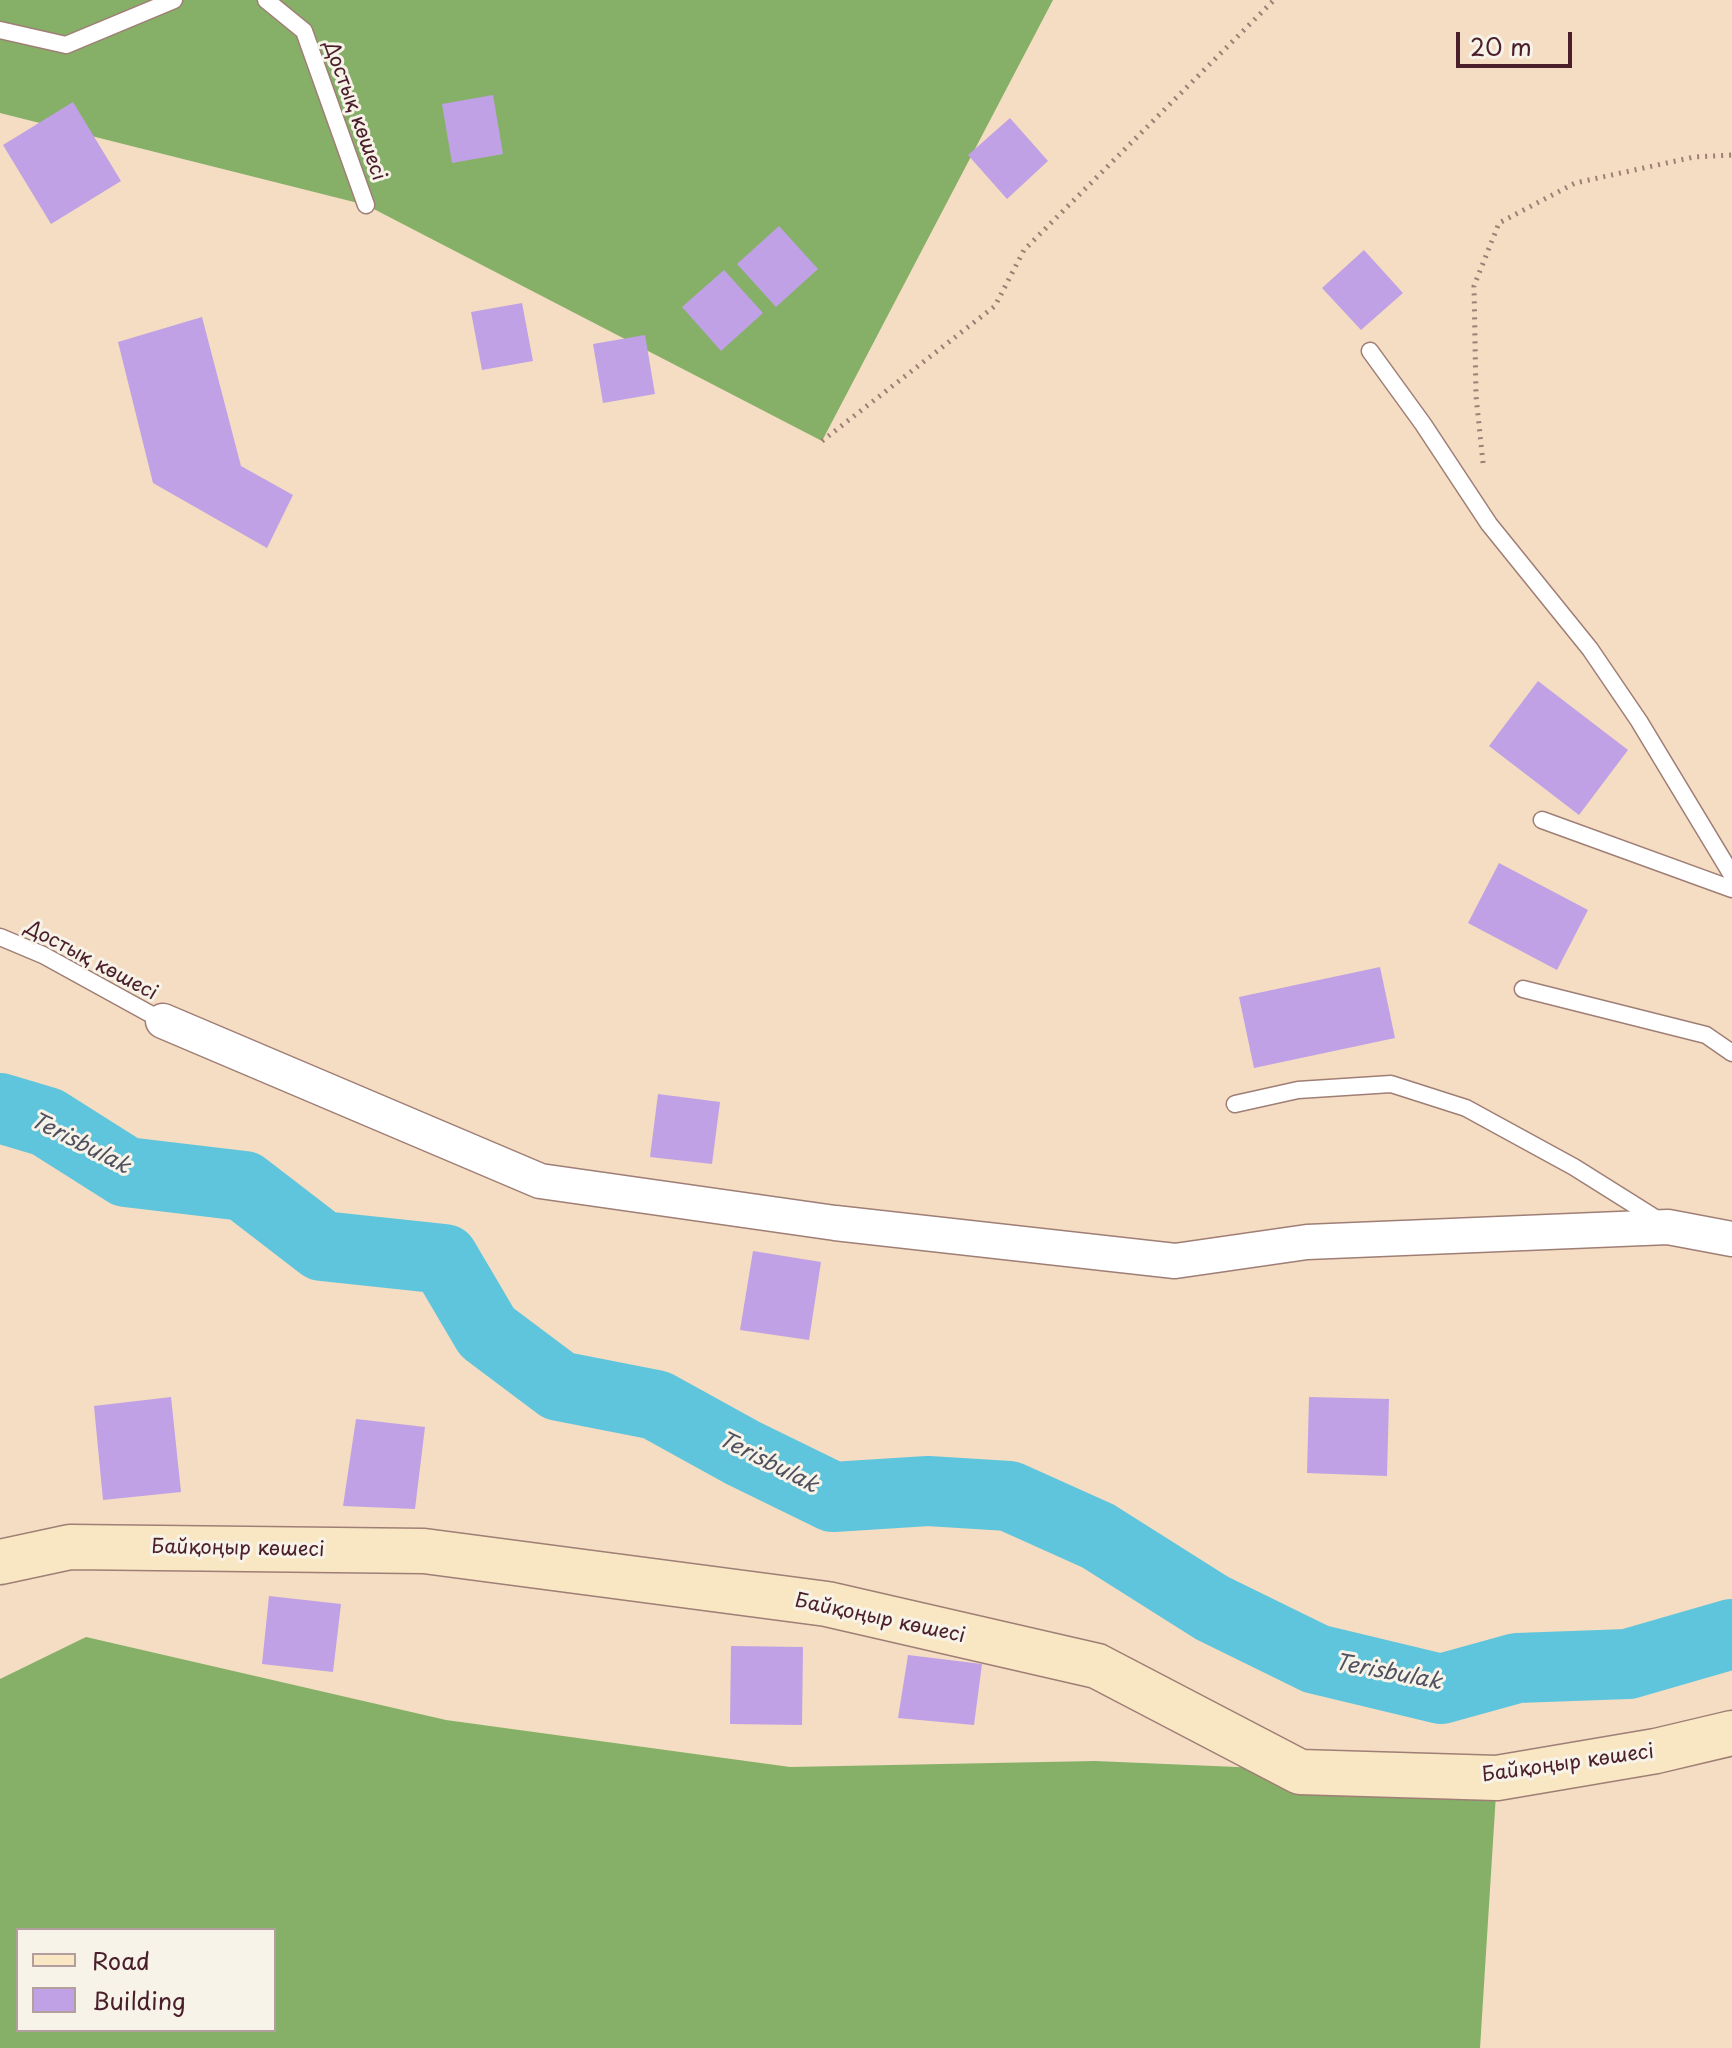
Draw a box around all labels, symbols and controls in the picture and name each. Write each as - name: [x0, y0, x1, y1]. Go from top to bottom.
- scale bar: [1460, 16, 1576, 66]
- text: 20 m: [1470, 28, 1532, 64]
- street label: Достық көшесі: [318, 38, 390, 184]
- street label: Достық көшесі: [21, 916, 161, 1006]
- water label: Terisbulak: [26, 1108, 134, 1180]
- water label: Terisbulak: [714, 1427, 822, 1499]
- street label: Байқоңыр көшесі: [151, 1535, 325, 1563]
- street label: Байқоңыр көшесі: [793, 1589, 967, 1649]
- water label: Terisbulak: [1332, 1650, 1444, 1696]
- street label: Байқоңыр көшесі: [1480, 1740, 1656, 1788]
- legend: [16, 1928, 276, 2032]
- text: Road: [92, 1942, 150, 1978]
- text: Building: [92, 1982, 186, 2018]

